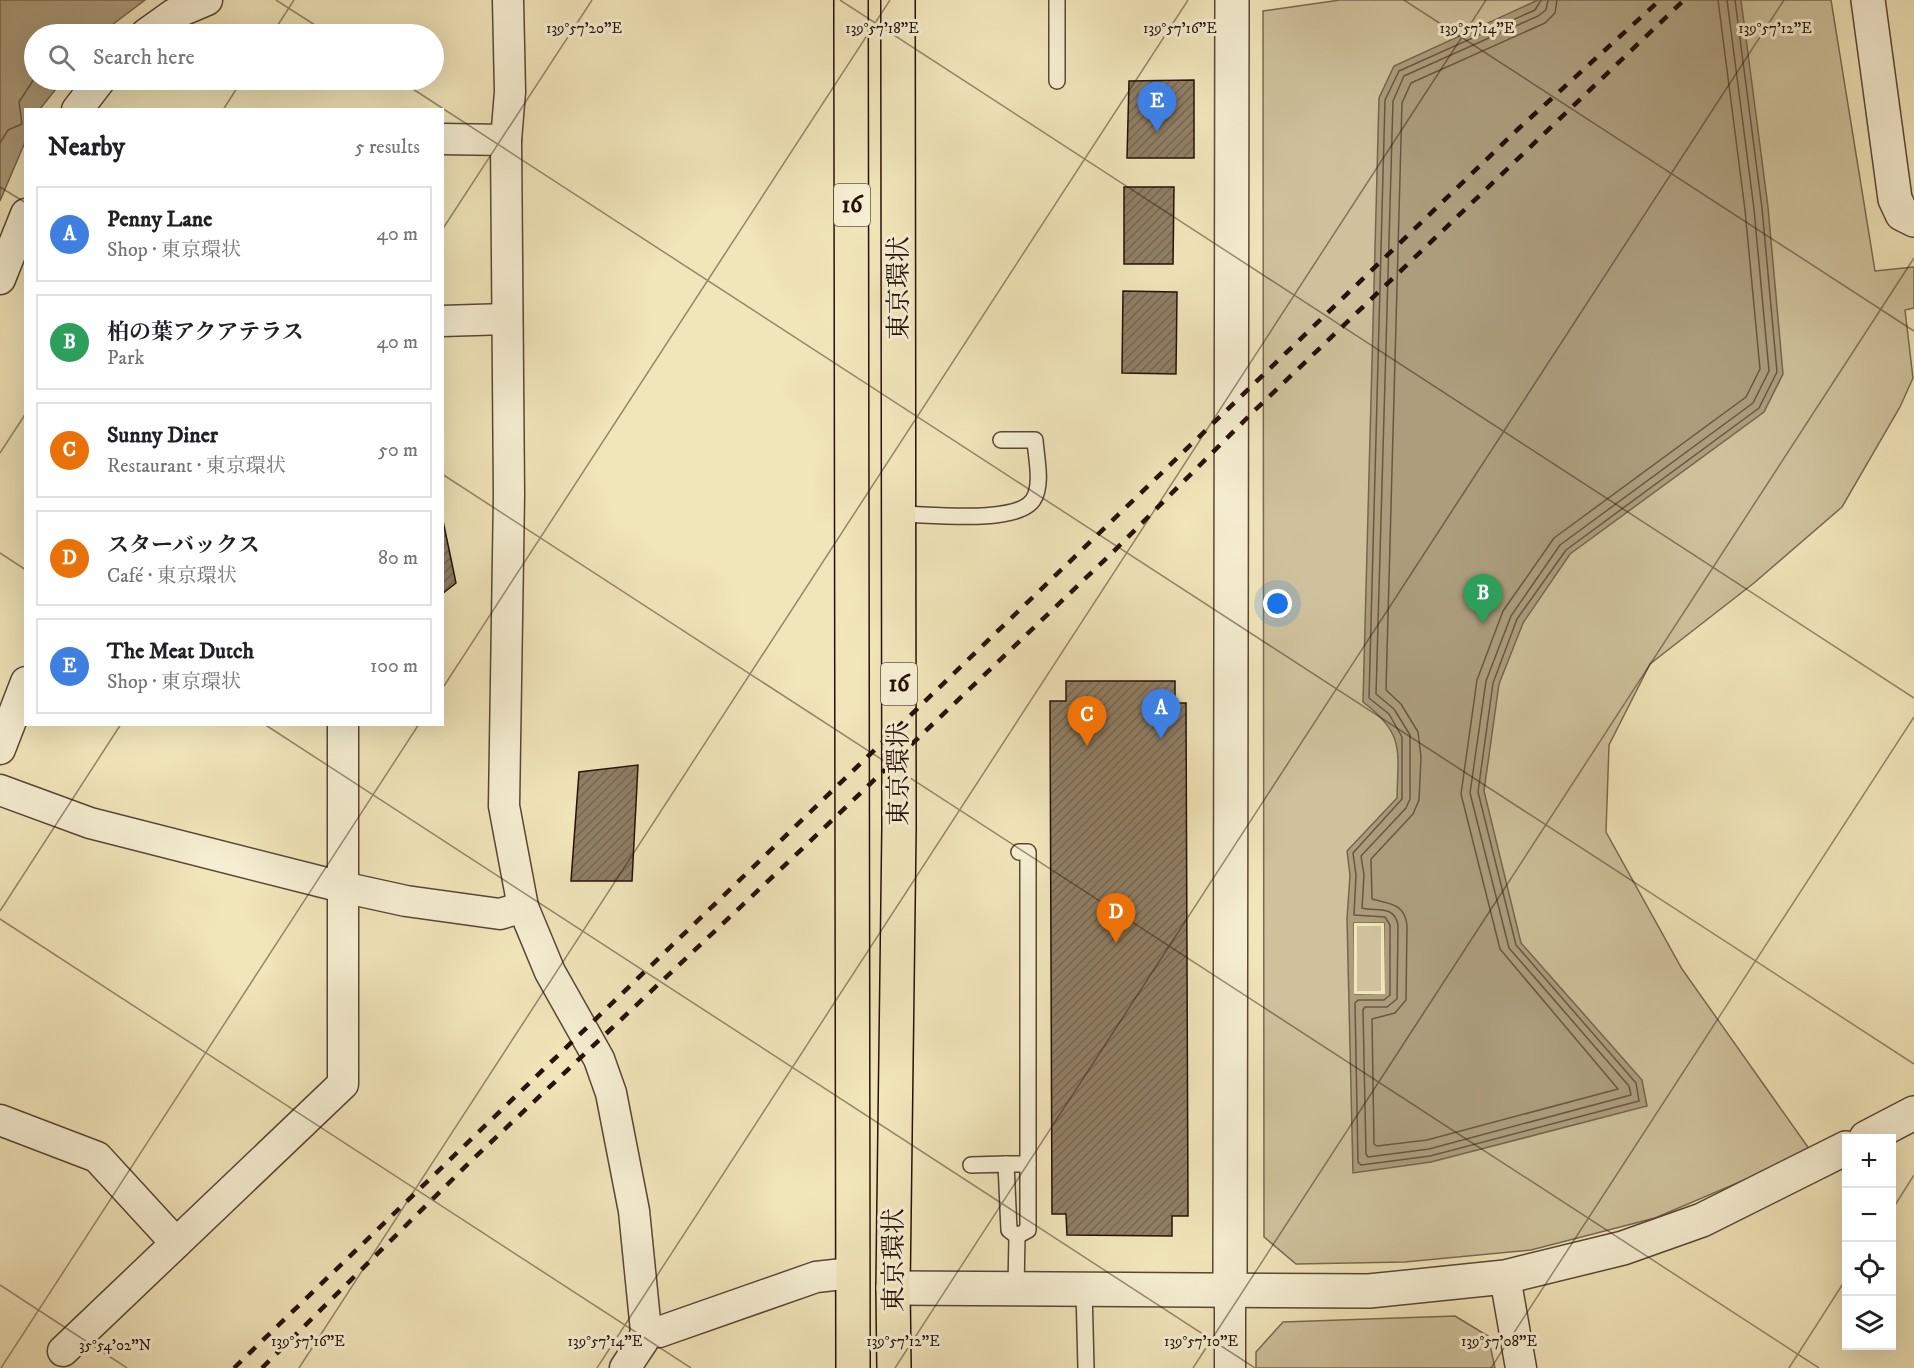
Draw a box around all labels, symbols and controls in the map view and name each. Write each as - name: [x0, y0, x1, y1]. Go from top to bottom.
- text: 139°57'20"E: [546, 19, 622, 38]
- text: 139°57'18"E: [845, 19, 919, 38]
- text: 139°57'16"E: [1143, 19, 1217, 38]
- text: 139°57'14"E: [1440, 19, 1515, 38]
- text: 139°57'12"E: [1738, 19, 1812, 38]
- search box: [24, 24, 444, 90]
- icon: search: [45, 41, 78, 74]
- text: Search here: [93, 44, 195, 71]
- pin: E: [1138, 82, 1176, 132]
- text: Nearby: [48, 131, 125, 164]
- text: 5 results: [355, 135, 420, 160]
- road number: 16: [834, 184, 870, 226]
- text: Penny Lane: [107, 206, 212, 233]
- text: A: [63, 222, 76, 247]
- text: 40 m: [376, 222, 418, 247]
- street label: 東京環状: [883, 236, 916, 340]
- text: Shop · 東京環状: [107, 238, 241, 263]
- text: 柏の葉アクアテラス: [107, 319, 304, 346]
- text: B: [63, 330, 76, 355]
- text: 40 m: [376, 330, 418, 355]
- text: Park: [107, 346, 144, 371]
- text: Sunny Diner: [107, 422, 218, 449]
- text: C: [63, 438, 76, 463]
- text: 50 m: [378, 438, 418, 463]
- text: Restaurant · 東京環状: [107, 454, 286, 479]
- text: スターバックス: [107, 532, 260, 559]
- text: D: [62, 546, 77, 571]
- text: 80 m: [378, 546, 418, 571]
- text: Café · 東京環状: [107, 564, 237, 589]
- pin: B: [1464, 574, 1502, 624]
- your location: [1263, 589, 1292, 618]
- text: The Meat Dutch: [107, 638, 254, 665]
- text: E: [62, 654, 77, 679]
- text: 100 m: [370, 654, 418, 679]
- road number: 16: [881, 663, 917, 705]
- text: Shop · 東京環状: [107, 670, 241, 695]
- pin: A: [1142, 690, 1180, 739]
- pin: C: [1068, 696, 1106, 746]
- street label: 東京環状: [883, 722, 916, 826]
- pin: D: [1096, 894, 1136, 943]
- map controls: [1842, 1134, 1896, 1350]
- button: +: [1842, 1134, 1896, 1188]
- button: −: [1842, 1188, 1896, 1242]
- street label: 東京環状: [878, 1208, 911, 1312]
- button: locate: [1842, 1242, 1896, 1296]
- button: layers: [1842, 1296, 1896, 1350]
- text: 139°57'16"E: [271, 1332, 345, 1351]
- text: 139°57'14"E: [568, 1332, 643, 1351]
- text: 139°57'12"E: [866, 1332, 940, 1351]
- text: 139°57'10"E: [1164, 1332, 1238, 1351]
- text: 139°57'08"E: [1461, 1332, 1537, 1351]
- text: 35°54'02"N: [79, 1336, 151, 1355]

